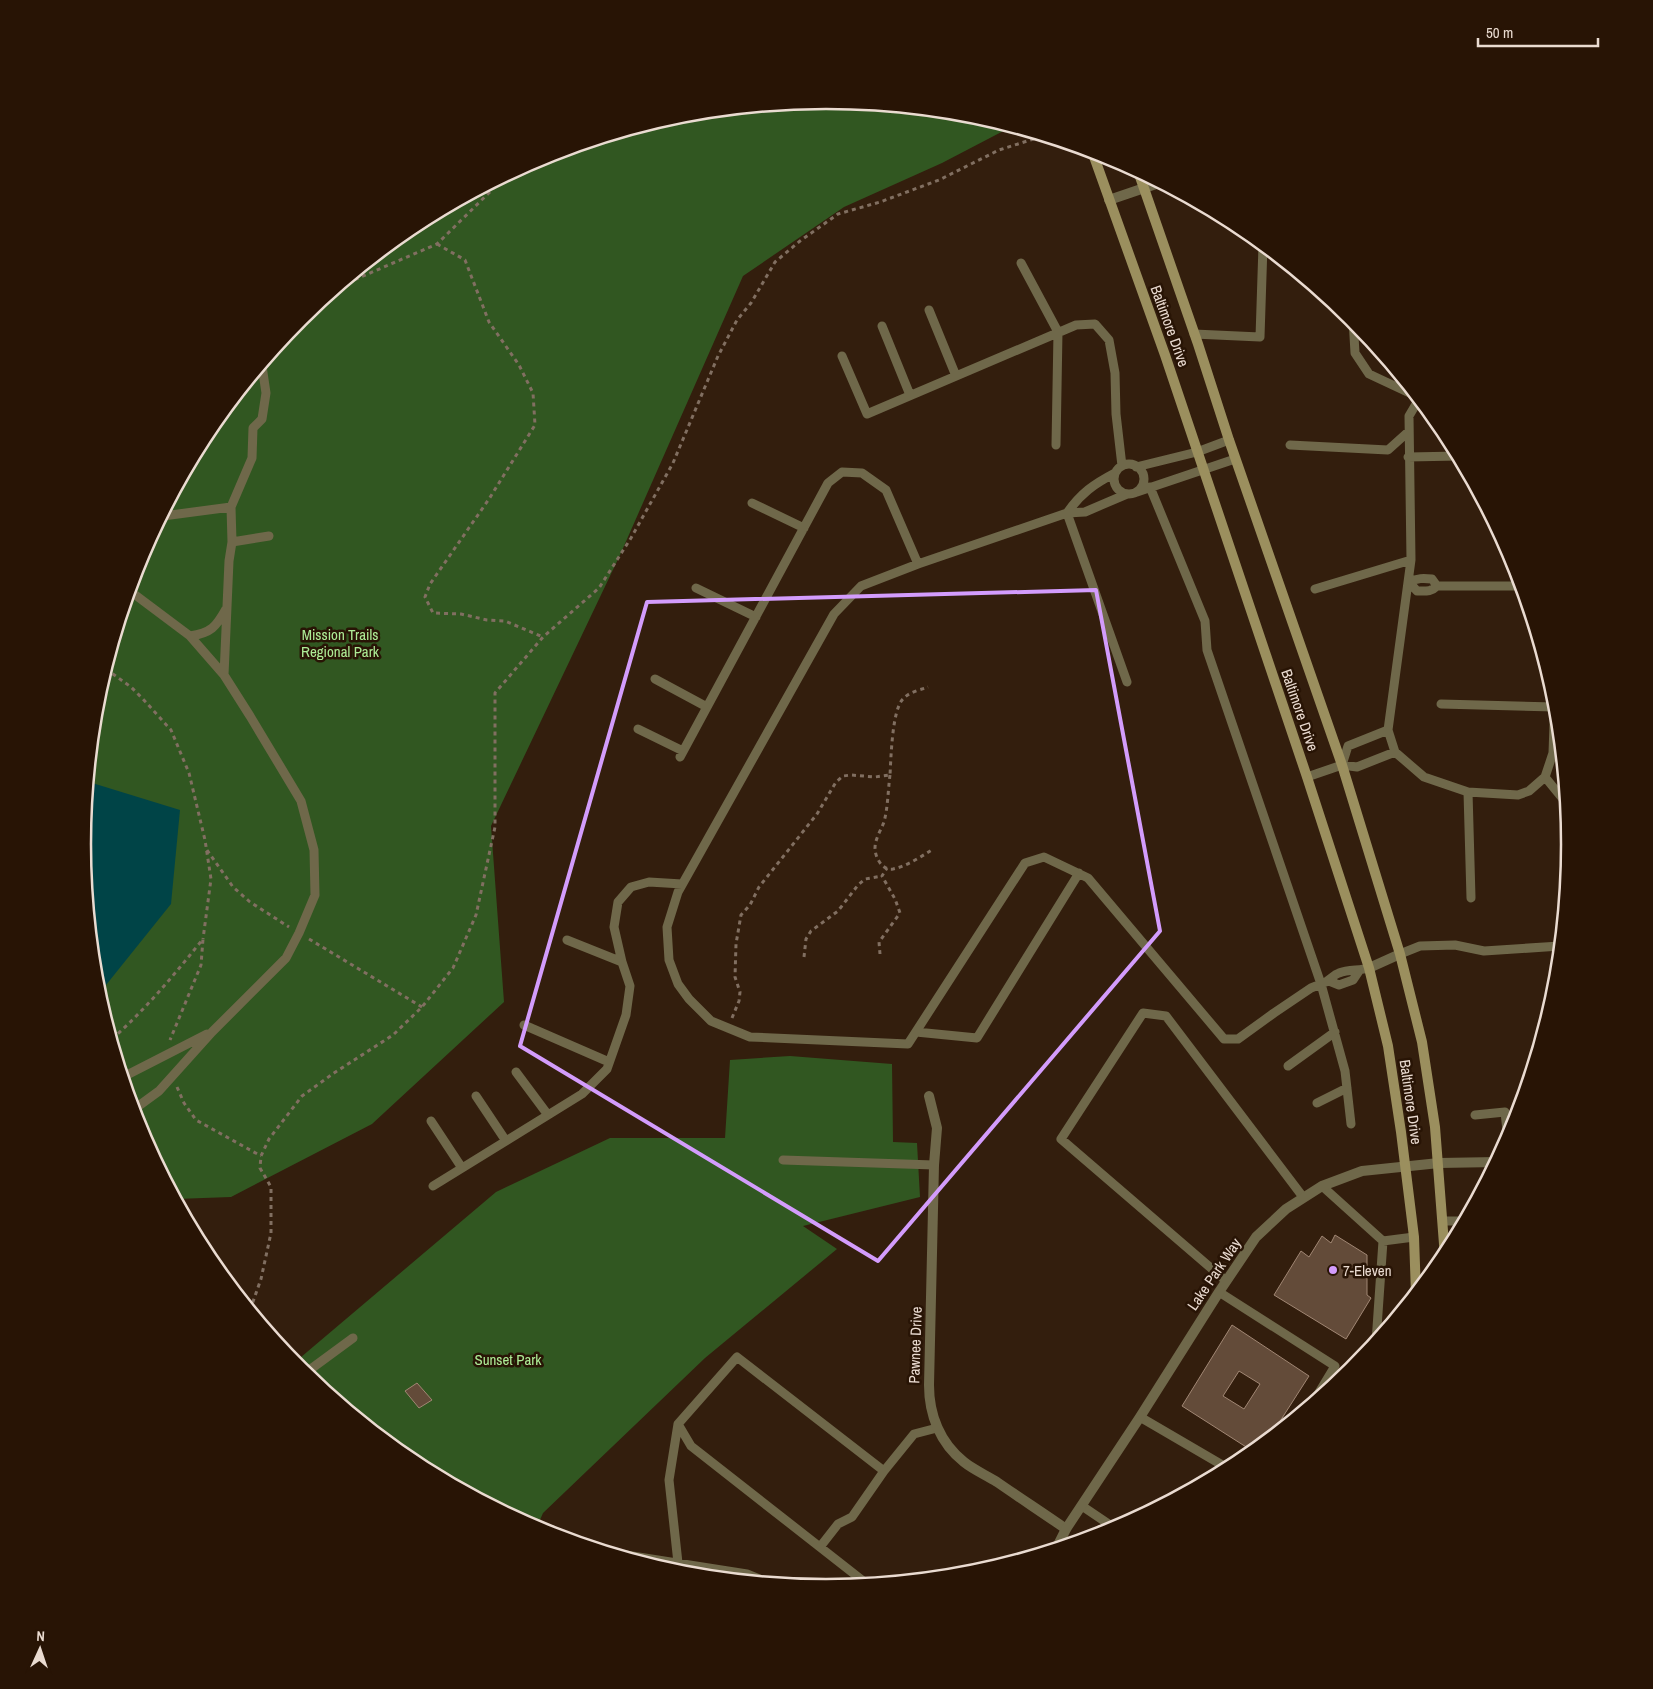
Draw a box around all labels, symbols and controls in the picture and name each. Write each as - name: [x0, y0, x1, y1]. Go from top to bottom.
- scale bar: [1478, 15, 1598, 47]
- text: 50 m: [1486, 22, 1513, 43]
- street label: Baltimore Drive: [1146, 282, 1195, 370]
- park label: Mission Trails Regional Park: [301, 624, 380, 662]
- street label: Baltimore Drive: [1276, 666, 1324, 754]
- street label: Baltimore Drive: [1395, 1058, 1427, 1146]
- street label: Lake Park Way: [1182, 1233, 1246, 1314]
- place label: 7-Eleven: [1343, 1260, 1392, 1281]
- marker: 7-Eleven: [1327, 1264, 1339, 1276]
- street label: Pawnee Drive: [903, 1306, 927, 1384]
- park label: Sunset Park: [474, 1349, 542, 1370]
- north arrow: [15, 1624, 65, 1674]
- text: N: [36, 1627, 45, 1645]

